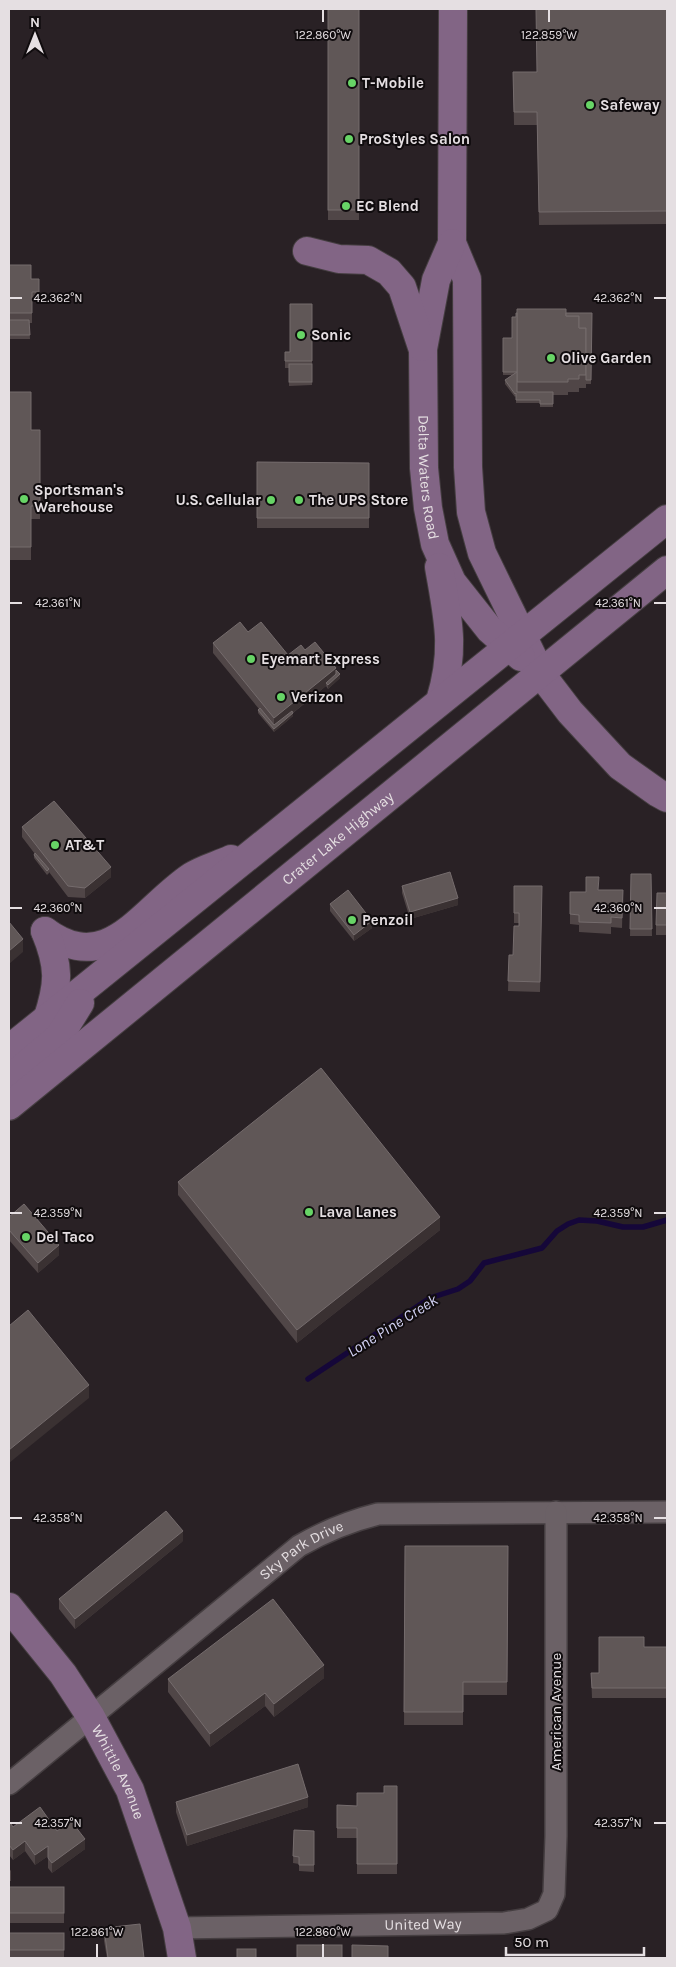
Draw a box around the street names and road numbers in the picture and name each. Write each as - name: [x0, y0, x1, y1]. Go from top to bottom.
- street label: Delta Waters Road: [415, 415, 443, 541]
- street label: Crater Lake Highway: [278, 788, 397, 889]
- street label: Sky Park Drive: [256, 1517, 346, 1584]
- street label: American Avenue: [547, 1653, 565, 1771]
- street label: Whittle Avenue: [88, 1722, 148, 1822]
- street label: United Way: [384, 1915, 462, 1934]

